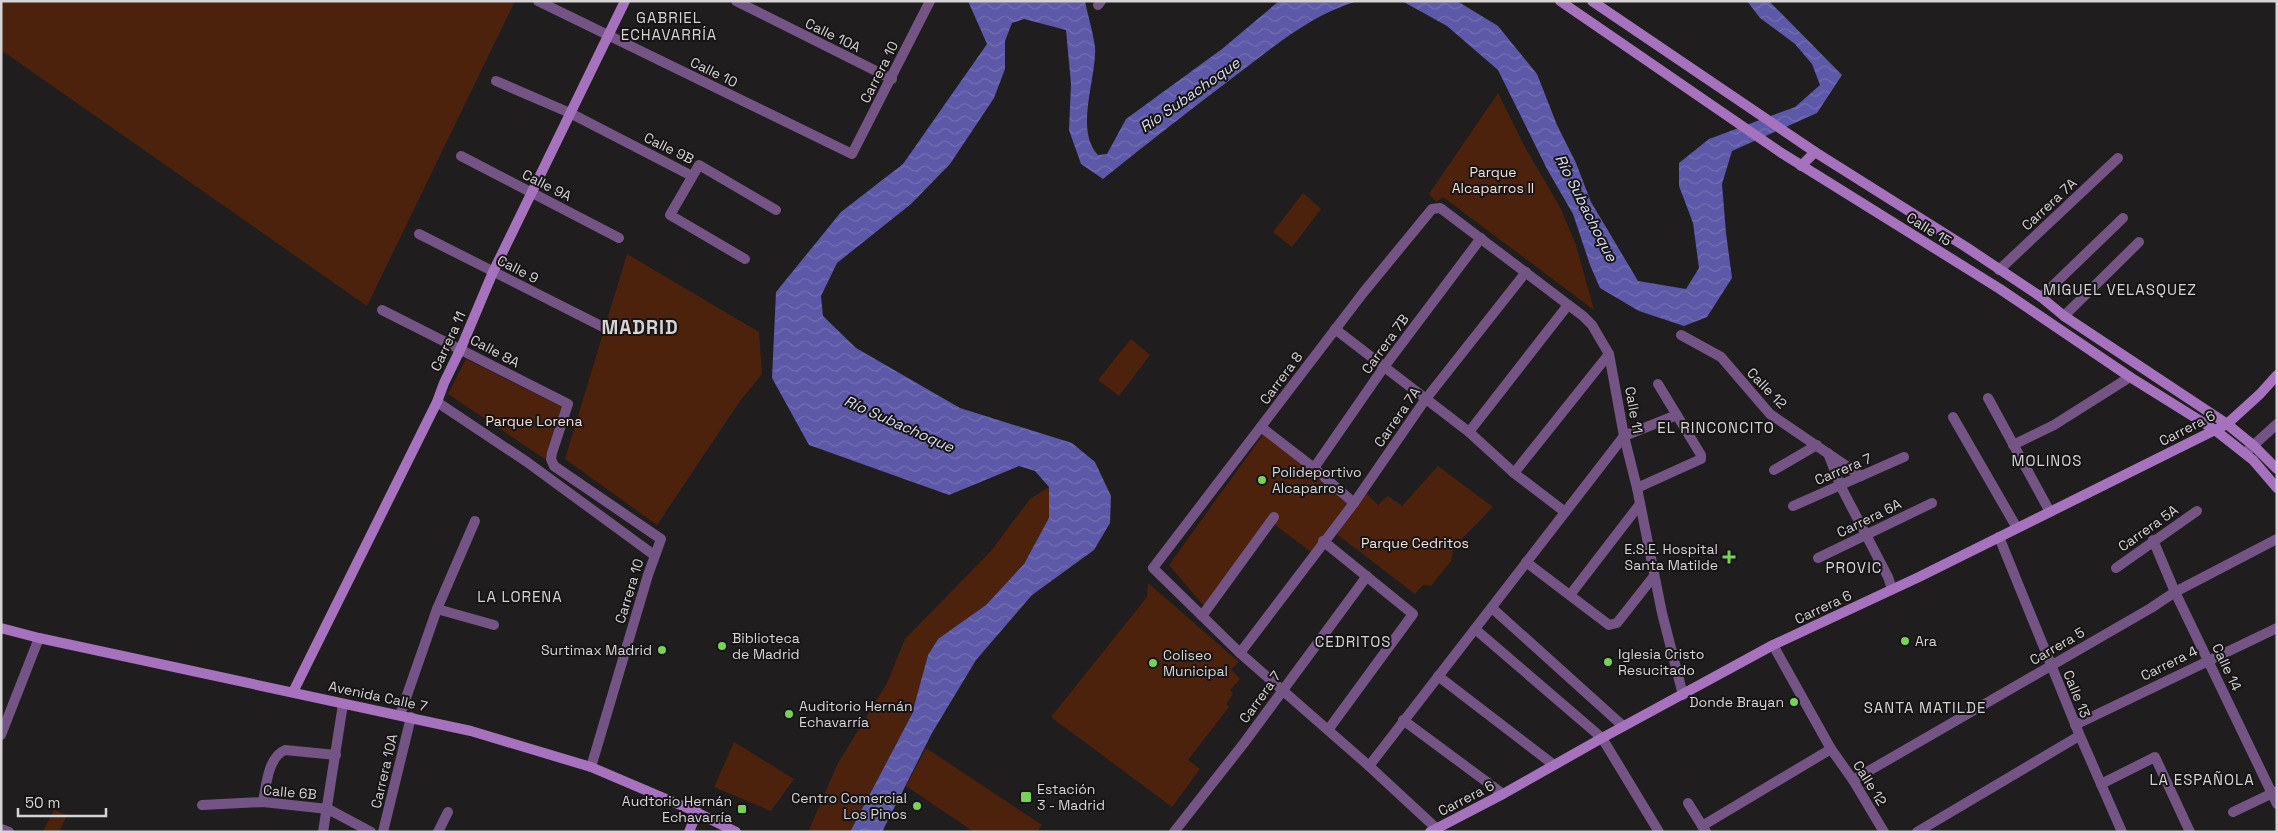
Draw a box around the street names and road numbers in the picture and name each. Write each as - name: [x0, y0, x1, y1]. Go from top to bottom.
- street label: Calle 10A: [802, 14, 864, 56]
- street label: Carrera 10: [856, 38, 902, 106]
- street label: Calle 10: [687, 53, 741, 91]
- street label: Calle 9B: [641, 128, 697, 168]
- street label: Calle 9A: [519, 165, 575, 205]
- street label: Carrera 7A: [2018, 174, 2081, 234]
- street label: Calle 15: [1903, 208, 1955, 250]
- street label: Calle 9: [494, 251, 542, 287]
- street label: Carrera 11: [426, 308, 470, 374]
- street label: Carrera 7B: [1357, 311, 1413, 377]
- street label: Calle 8A: [467, 331, 523, 372]
- street label: Carrera 8: [1255, 348, 1307, 408]
- street label: Calle 12: [1743, 364, 1791, 412]
- street label: Carrera 7A: [1370, 383, 1424, 450]
- street label: Calle 11: [1621, 385, 1647, 435]
- street label: Carrera 6: [2156, 406, 2218, 450]
- street label: Carrera 7: [1812, 449, 1874, 489]
- street label: Carrera 6A: [1834, 495, 1904, 541]
- street label: Carrera 5A: [2114, 501, 2182, 555]
- street label: Carrera 10: [611, 556, 647, 626]
- street label: Carrera 6: [1792, 586, 1854, 628]
- street label: Carrera 5: [2026, 623, 2088, 669]
- street label: Calle 14: [2208, 640, 2246, 694]
- street label: Carrera 4: [2138, 641, 2201, 684]
- street label: Carrera 7: [1235, 667, 1285, 727]
- street label: Calle 13: [2059, 667, 2095, 721]
- street label: Avenida Calle 7: [327, 677, 429, 715]
- street label: Carrera 10A: [367, 732, 401, 810]
- street label: Calle 12: [1849, 757, 1891, 809]
- street label: Carrera 6: [1435, 776, 1497, 820]
- street label: Calle 6B: [263, 781, 317, 803]

